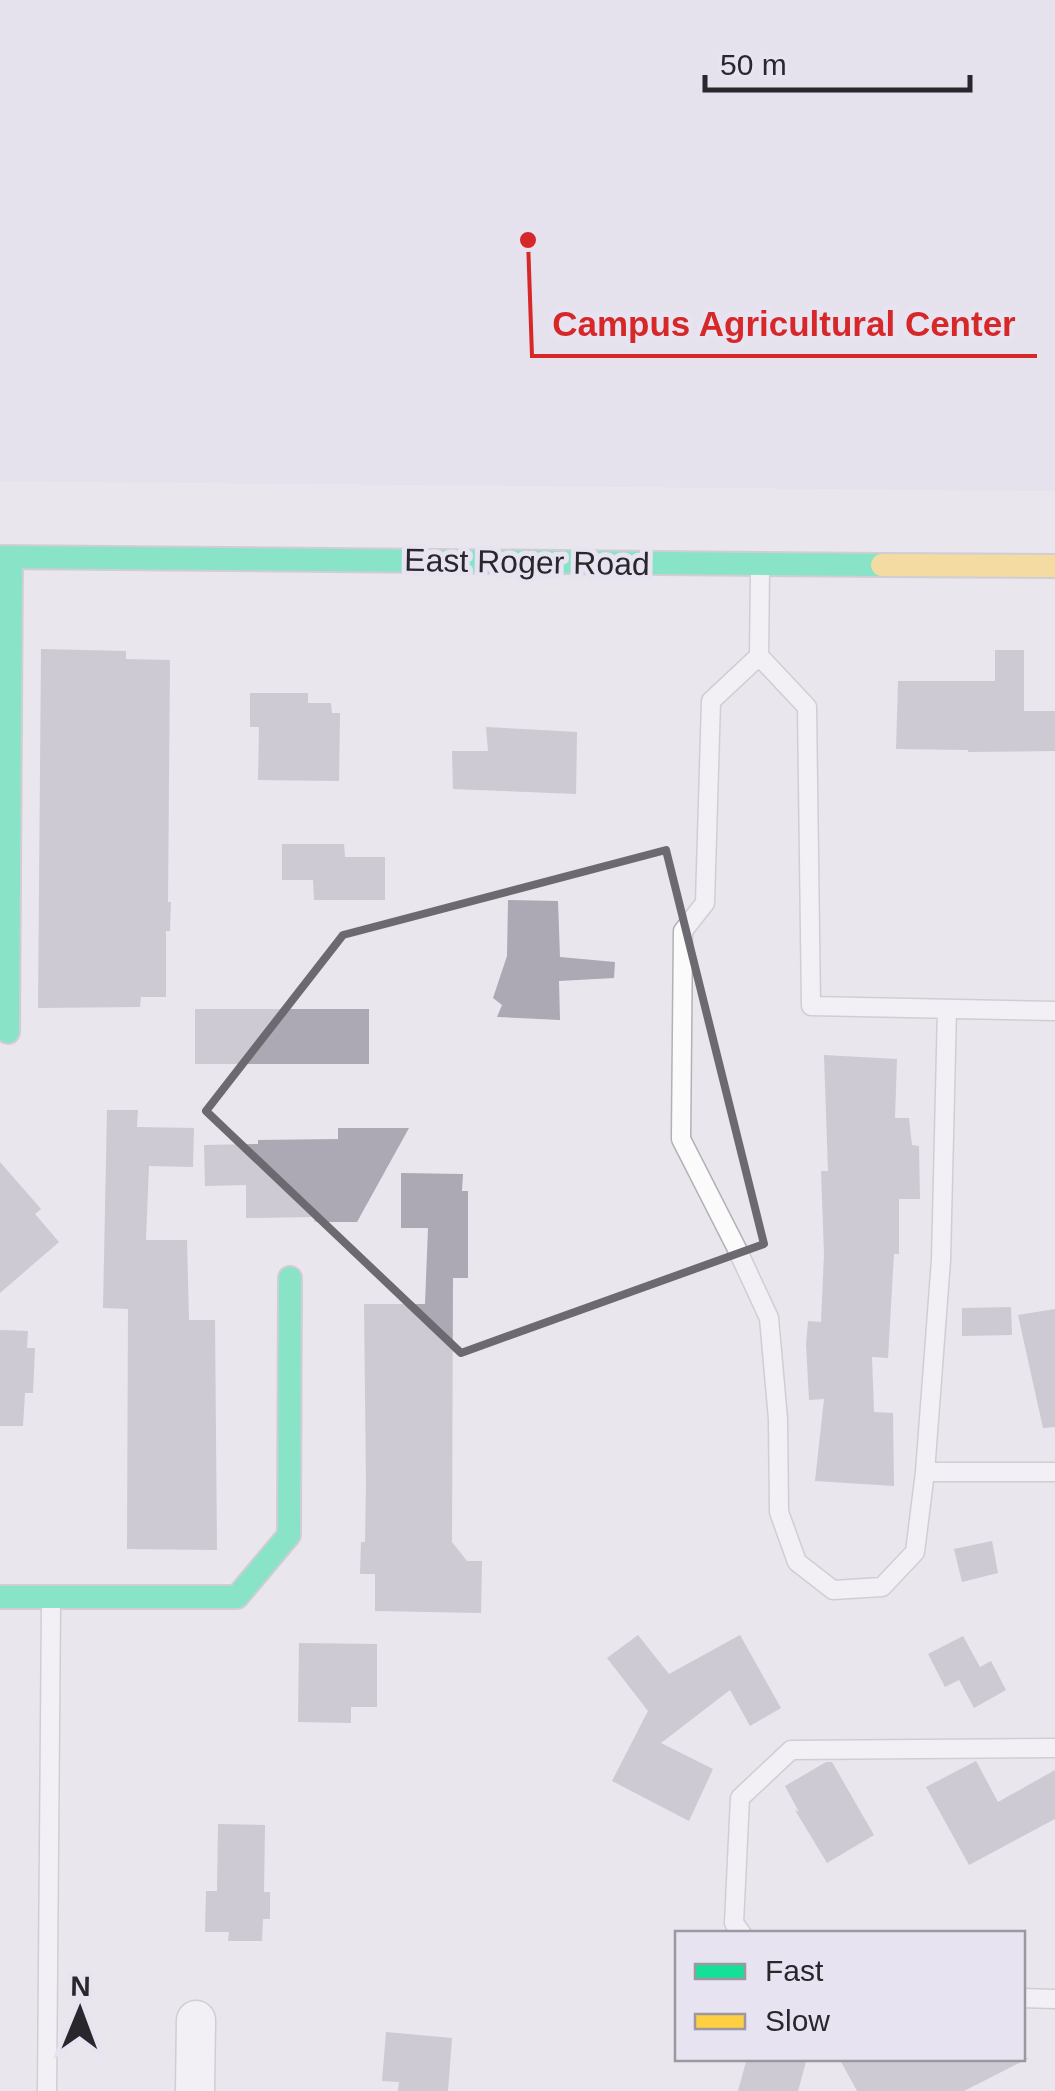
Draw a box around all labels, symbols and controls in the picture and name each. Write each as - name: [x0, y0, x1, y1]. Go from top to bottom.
- scale bar: [705, 30, 970, 92]
- text: 50 m: [720, 48, 787, 81]
- callout: Campus Agricultural Center: [532, 291, 1037, 356]
- text: Campus Agricultural Center: [552, 304, 1016, 343]
- street label: East Roger Road: [404, 542, 650, 582]
- legend: [675, 1931, 1025, 2061]
- text: Fast: [765, 1954, 824, 1987]
- north arrow: [30, 1961, 130, 2061]
- text: N: [70, 1971, 91, 2002]
- text: Slow: [765, 2004, 830, 2037]

